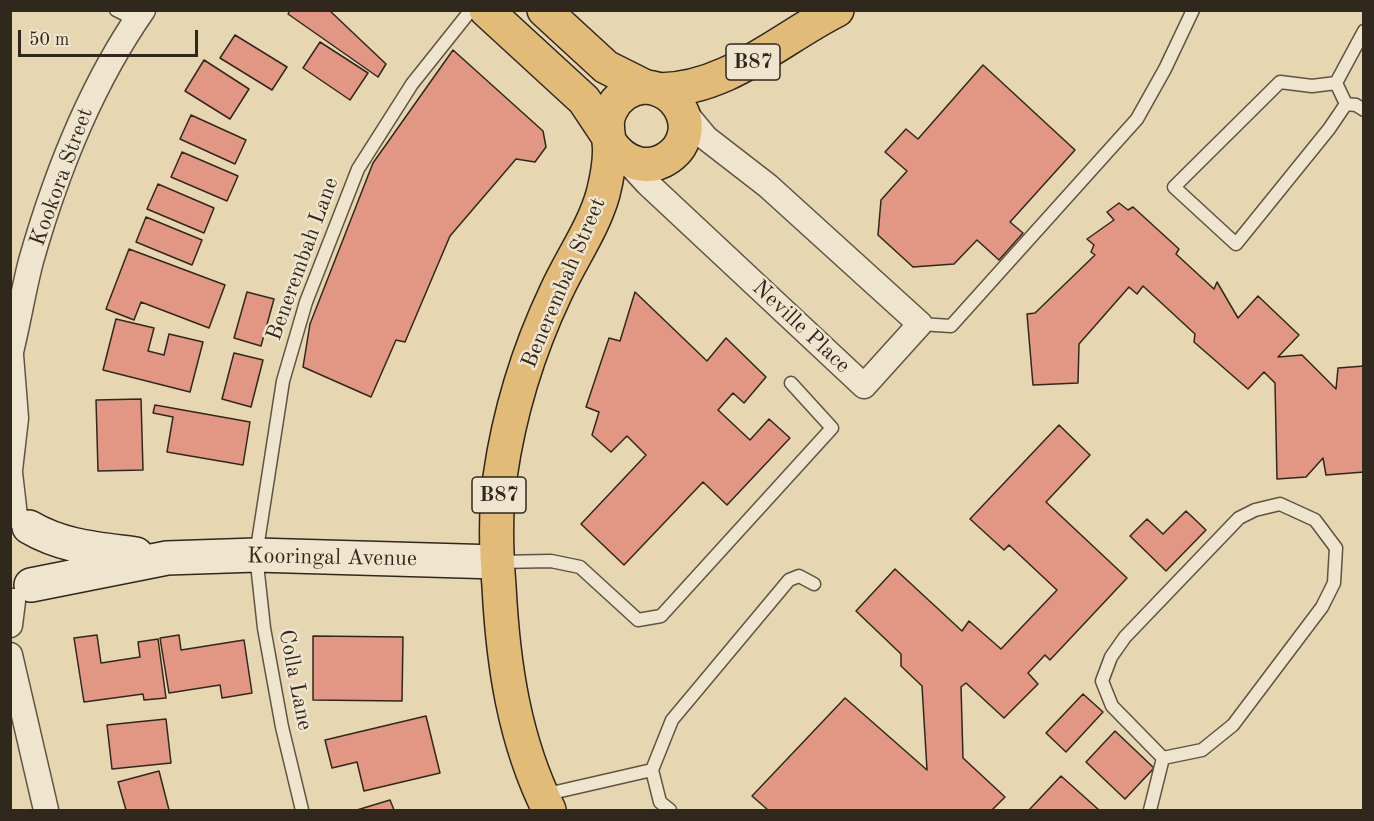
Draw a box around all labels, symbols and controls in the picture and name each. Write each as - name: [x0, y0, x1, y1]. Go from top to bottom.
- scale bar: [21, 18, 201, 56]
- text: 50 m: [29, 31, 69, 49]
- road number: B87: [726, 44, 780, 80]
- street label: Kookora Street: [25, 104, 99, 250]
- street label: Benerembah Lane: [261, 174, 345, 344]
- street label: Benerembah Street: [516, 194, 612, 372]
- street label: Neville Place: [747, 275, 855, 379]
- road number: B87: [472, 477, 526, 513]
- street label: Kooringal Avenue: [247, 543, 417, 573]
- street label: Colla Lane: [272, 627, 318, 733]

